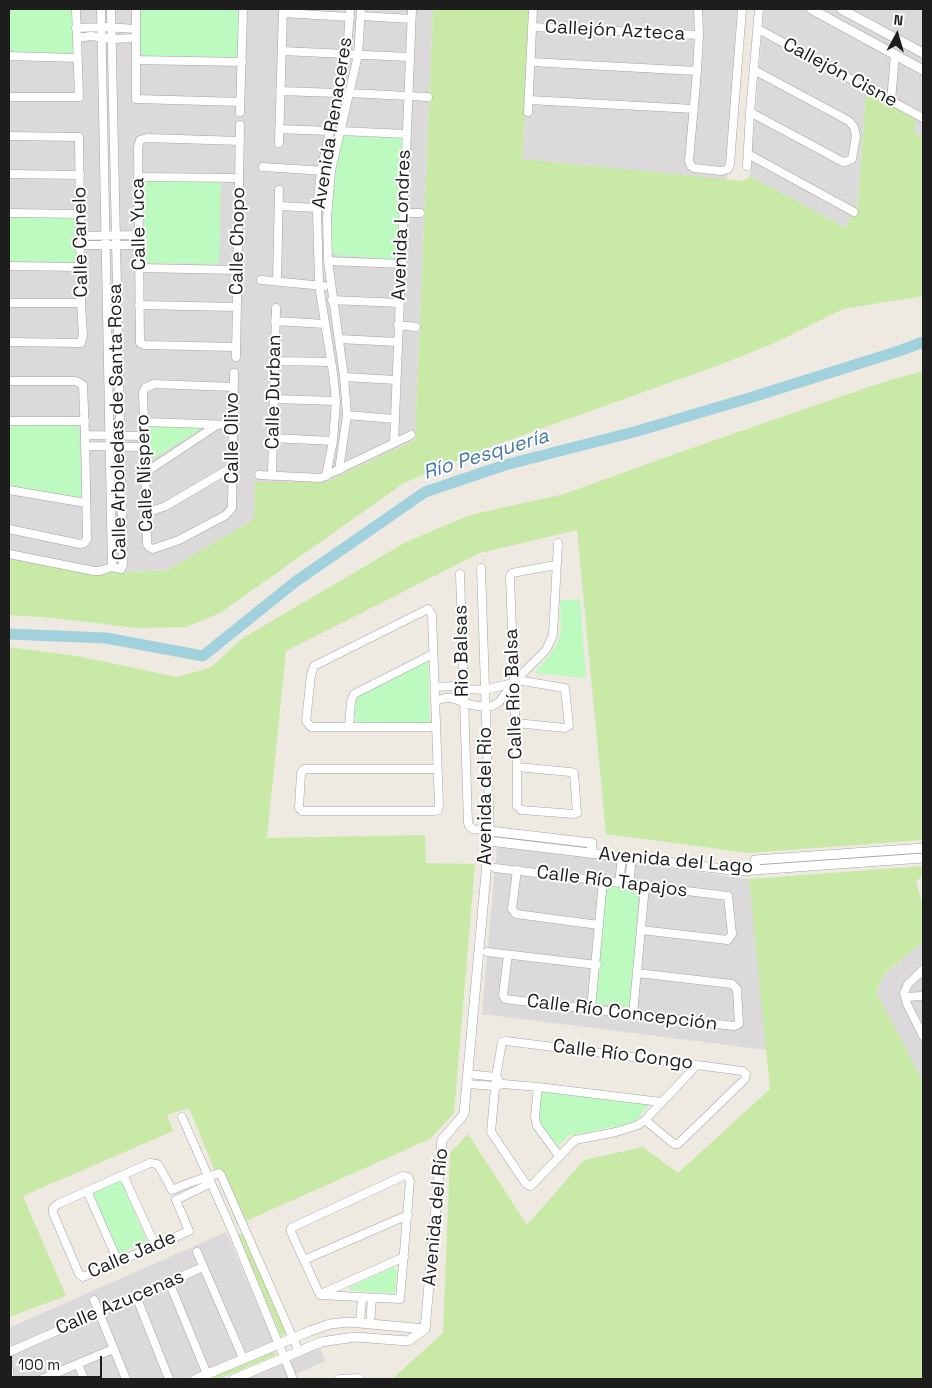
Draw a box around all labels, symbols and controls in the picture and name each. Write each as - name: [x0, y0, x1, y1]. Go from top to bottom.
- north arrow: [872, 10, 922, 60]
- text: N: [893, 11, 904, 30]
- street label: Callejón Azteca: [544, 16, 686, 46]
- street label: Callejón Cisne: [779, 33, 901, 113]
- street label: Avenida Renaceres: [308, 36, 358, 210]
- street label: Avenida Londres: [388, 149, 416, 301]
- street label: Calle Yuca: [127, 177, 151, 271]
- street label: Calle Canelo: [69, 186, 93, 298]
- street label: Calle Chopo: [226, 187, 250, 295]
- street label: Calle Arboledas de Santa Rosa: [104, 283, 132, 561]
- street label: Calle Durban: [262, 334, 286, 450]
- street label: Calle Olivo: [222, 392, 244, 484]
- street label: Calle Níspero: [132, 414, 158, 532]
- water label: Río Pesquería: [420, 425, 552, 485]
- street label: Rio Balsas: [450, 605, 474, 697]
- street label: Calle Río Balsa: [500, 628, 528, 760]
- street label: Avenida del Rio: [475, 727, 497, 865]
- street label: Avenida del Lago: [598, 843, 754, 879]
- street label: Calle Río Tapajos: [535, 861, 689, 903]
- street label: Calle Río Concepción: [525, 990, 719, 1036]
- street label: Calle Río Congo: [551, 1035, 695, 1075]
- street label: Avenida del Río: [419, 1147, 453, 1287]
- street label: Calle Jade: [85, 1226, 179, 1284]
- street label: Calle Azucenas: [52, 1266, 188, 1340]
- scale bar: [12, 1346, 105, 1378]
- text: 100 m: [18, 1355, 60, 1374]

